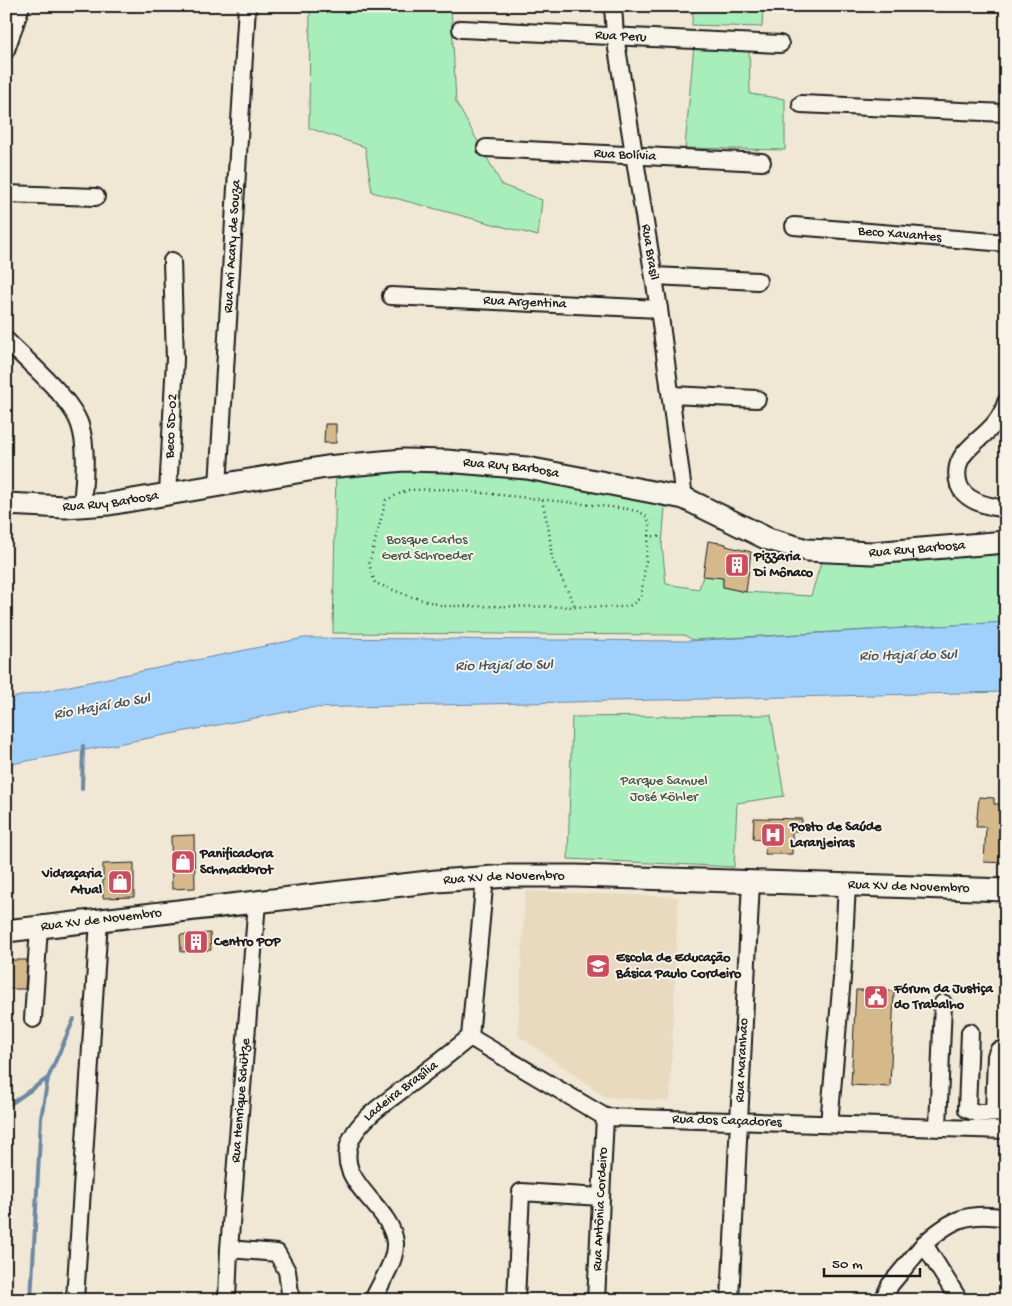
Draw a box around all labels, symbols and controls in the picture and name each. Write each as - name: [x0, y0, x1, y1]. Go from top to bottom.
- street label: Rua Peru: [595, 27, 647, 46]
- street label: Rua Bolívia: [593, 145, 658, 165]
- street label: Rua Ari Acary de Souza: [220, 178, 245, 314]
- street label: Rua Brasil: [637, 223, 663, 281]
- street label: Beco Xavantes: [856, 223, 943, 246]
- street label: Rua Argentina: [483, 292, 568, 313]
- street label: Beco SD-02: [161, 393, 182, 460]
- street label: Rua Ruy Barbosa: [462, 454, 562, 483]
- street label: Rua Ruy Barbosa: [62, 487, 161, 516]
- park label: Bosque Carlos Gerd Schroeder: [381, 532, 474, 565]
- street label: Rua Ruy Barbosa: [868, 537, 967, 562]
- place label: Pizzaria Di Mônaco: [752, 549, 814, 582]
- building icon: Pizzaria Di Mônaco: [724, 552, 750, 578]
- water label: Rio Itajaí do Sul: [859, 646, 959, 666]
- water label: Rio Itajaí do Sul: [455, 656, 555, 676]
- water label: Rio Itajaí do Sul: [52, 689, 153, 724]
- park label: Parque Samuel José Köhler: [619, 773, 708, 806]
- place label: Posto de Saúde Laranjeiras: [789, 819, 882, 852]
- hospital icon: Posto de Saúde Laranjeiras: [760, 822, 786, 848]
- place label: Panificadora Schmackbrot: [199, 846, 274, 879]
- shop icon: Panificadora Schmackbrot: [170, 849, 196, 875]
- place label: Vidraçaria Atual: [41, 866, 103, 899]
- street label: Rua XV de Novembro: [443, 868, 565, 889]
- shop icon: Vidraçaria Atual: [107, 869, 133, 895]
- street label: Rua XV de Novembro: [848, 876, 970, 897]
- street label: Rua XV de Novembro: [40, 904, 163, 935]
- building icon: Centro POP: [183, 929, 209, 955]
- place label: Centro POP: [213, 934, 282, 951]
- place label: Escola de Educação Básica Paulo Cordeiro: [615, 950, 742, 983]
- school or university icon: Escola de Educação Básica Paulo Cordeiro: [585, 953, 611, 979]
- place label: Fórum da Justiça do Trabalho: [893, 981, 994, 1014]
- public building icon: Fórum da Justiça do Trabalho: [863, 984, 889, 1010]
- street label: Rua Maranhão: [731, 1018, 753, 1103]
- street label: Rua Henrique Schütze: [227, 1037, 255, 1163]
- street label: Ladeira Brasília: [360, 1056, 442, 1125]
- street label: Rua dos Caçadores: [672, 1111, 783, 1131]
- street label: Rua Antônia Cordeiro: [589, 1147, 612, 1272]
- scale bar: [824, 1246, 921, 1278]
- text: 50 m: [832, 1256, 863, 1274]

